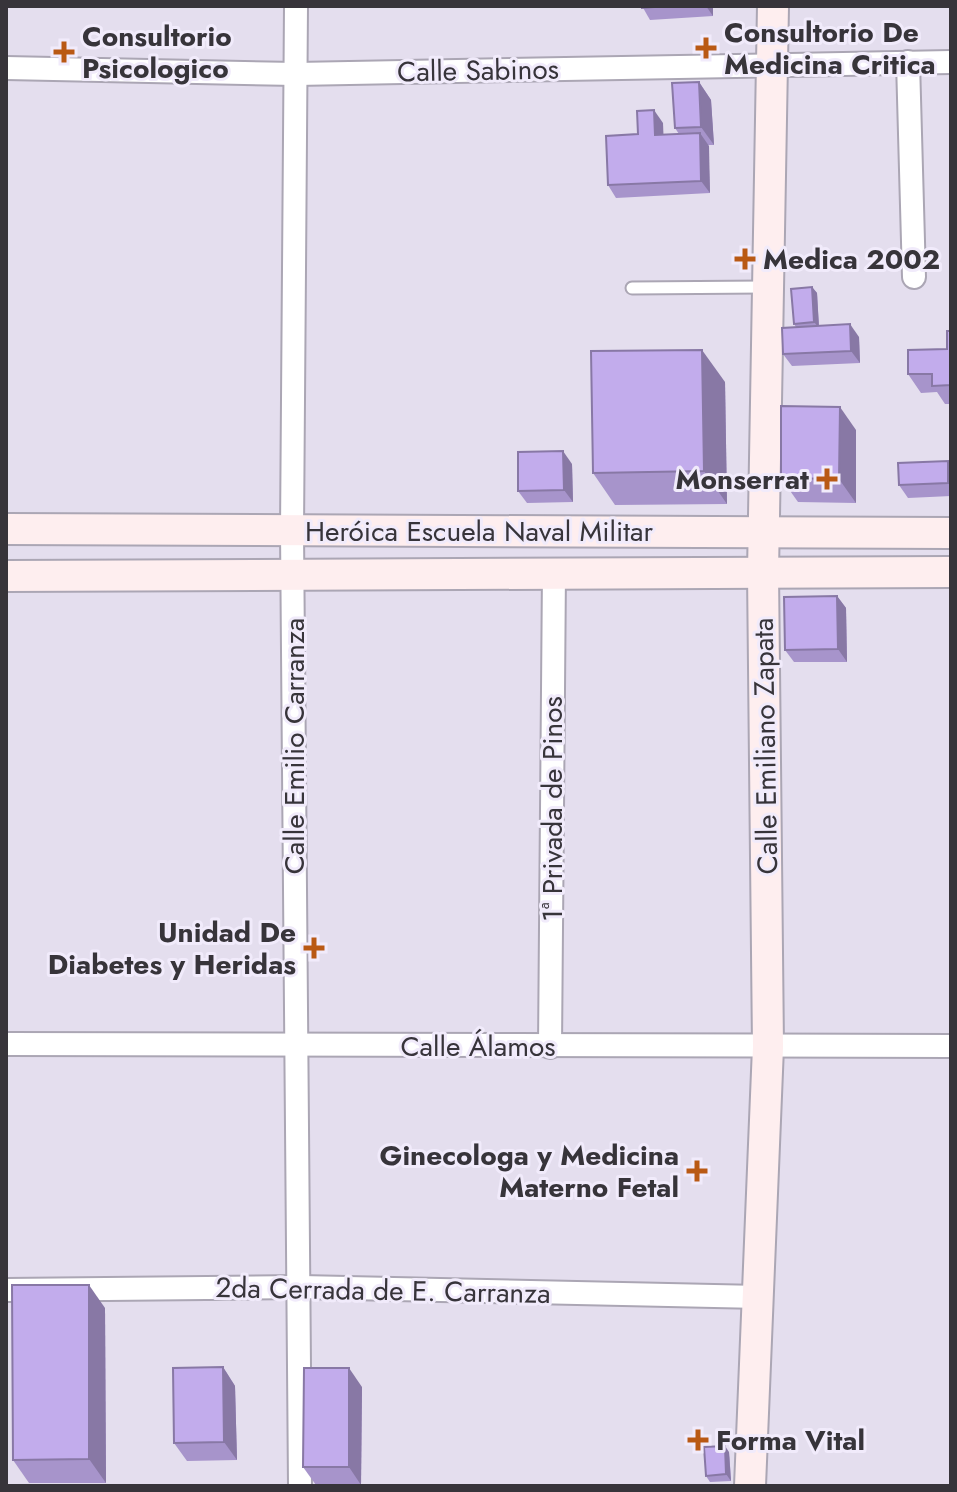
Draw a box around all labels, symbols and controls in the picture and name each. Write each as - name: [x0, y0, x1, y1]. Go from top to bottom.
- place label: Consultorio De Medicina Critica: [724, 12, 936, 85]
- place label: Consultorio Psicologico: [82, 16, 232, 89]
- marker: Consultorio De Medicina Critica: [695, 37, 717, 59]
- marker: Consultorio Psicologico: [53, 41, 75, 63]
- street label: Calle Sabinos: [397, 49, 559, 92]
- place label: Medica 2002: [763, 239, 940, 280]
- marker: Medica 2002: [734, 248, 756, 270]
- place label: Monserrat: [676, 459, 809, 500]
- marker: Monserrat: [816, 468, 838, 490]
- street label: Heróica Escuela Naval Militar: [305, 511, 653, 552]
- street label: Calle Emiliano Zapata: [743, 617, 788, 875]
- street label: Calle Emilio Carranza: [274, 618, 315, 874]
- street label: 1ª Privada de Pinos: [532, 696, 573, 922]
- place label: Unidad De Diabetes y Heridas: [48, 912, 296, 985]
- marker: Unidad De Diabetes y Heridas: [303, 937, 325, 959]
- street label: Calle Álamos: [400, 1026, 556, 1067]
- place label: Ginecologa y Medicina Materno Fetal: [380, 1135, 679, 1208]
- marker: Ginecologa y Medicina Materno Fetal: [686, 1160, 708, 1182]
- street label: 2da Cerrada de E. Carranza: [215, 1267, 551, 1314]
- place label: Forma Vital: [716, 1420, 865, 1461]
- marker: Forma Vital: [687, 1429, 709, 1451]

